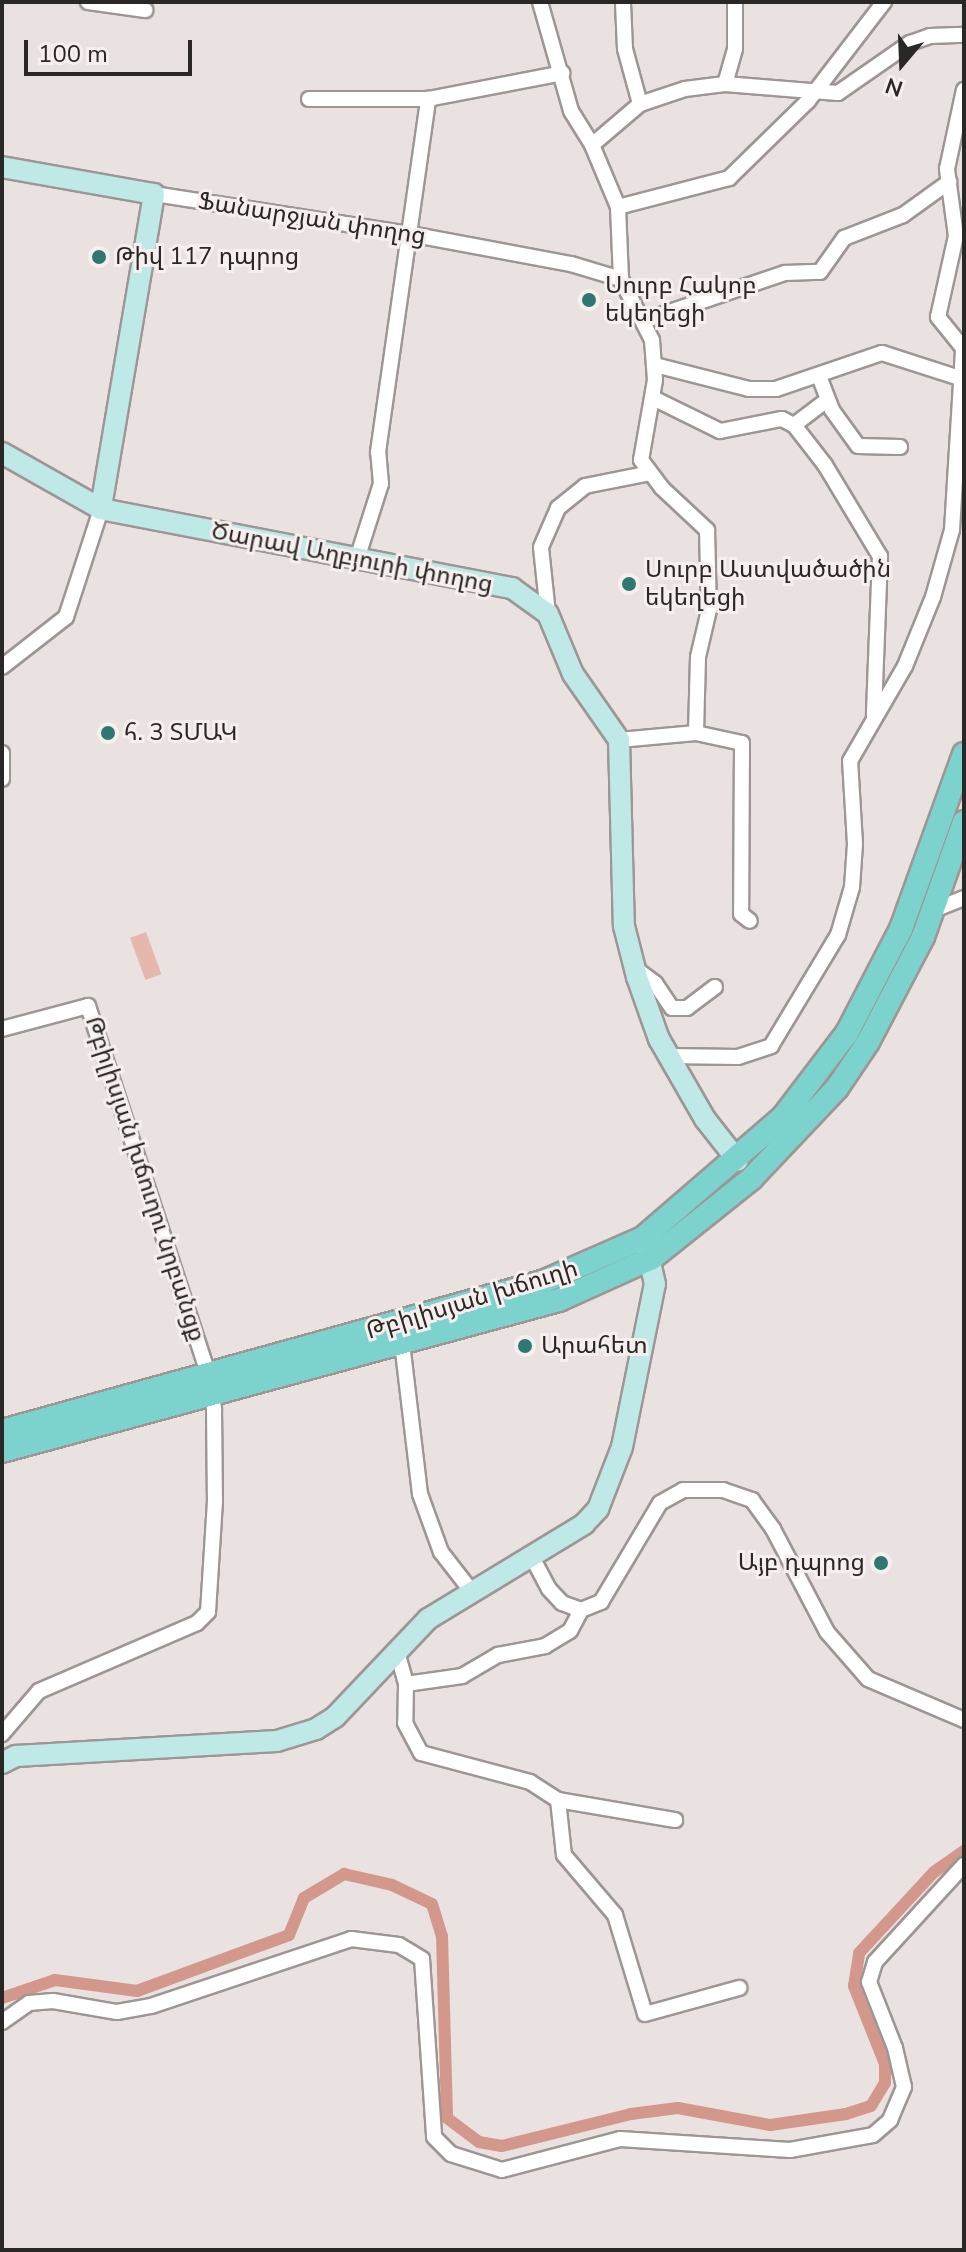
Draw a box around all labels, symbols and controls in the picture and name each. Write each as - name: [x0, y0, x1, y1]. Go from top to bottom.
- scale bar: [28, 24, 196, 74]
- north arrow: [862, 24, 942, 104]
- text: 100 m: [38, 38, 108, 70]
- text: N: [882, 70, 907, 104]
- street label: Ֆանարջյան փողոց: [196, 187, 428, 251]
- place label: Թիվ 117 դպրոց: [115, 243, 299, 271]
- marker: Թիվ 117 դպրոց: [90, 248, 108, 266]
- place label: Սուրբ Հակոբ եկեղեցի: [605, 272, 756, 328]
- marker: Սուրբ Հակոբ եկեղեցի: [580, 291, 598, 309]
- street label: Ծարավ Աղբյուրի փողոց: [209, 517, 495, 599]
- place label: Սուրբ Աստվածածին եկեղեցի: [645, 556, 891, 612]
- marker: Սուրբ Աստվածածին եկեղեցի: [620, 575, 638, 593]
- place label: հ. 3 ՏՄԱԿ: [124, 719, 237, 747]
- marker: հ. 3 ՏՄԱԿ: [99, 724, 117, 742]
- street label: Թբիլիսյան խճուղու նրբանցք: [79, 1013, 211, 1345]
- street label: Թբիլիսյան խճուղի: [363, 1254, 581, 1346]
- place label: Արահետ: [541, 1332, 648, 1360]
- marker: Արահետ: [516, 1337, 534, 1355]
- place label: Այբ դպրոց: [738, 1549, 865, 1577]
- marker: Այբ դպրոց: [872, 1554, 890, 1572]

